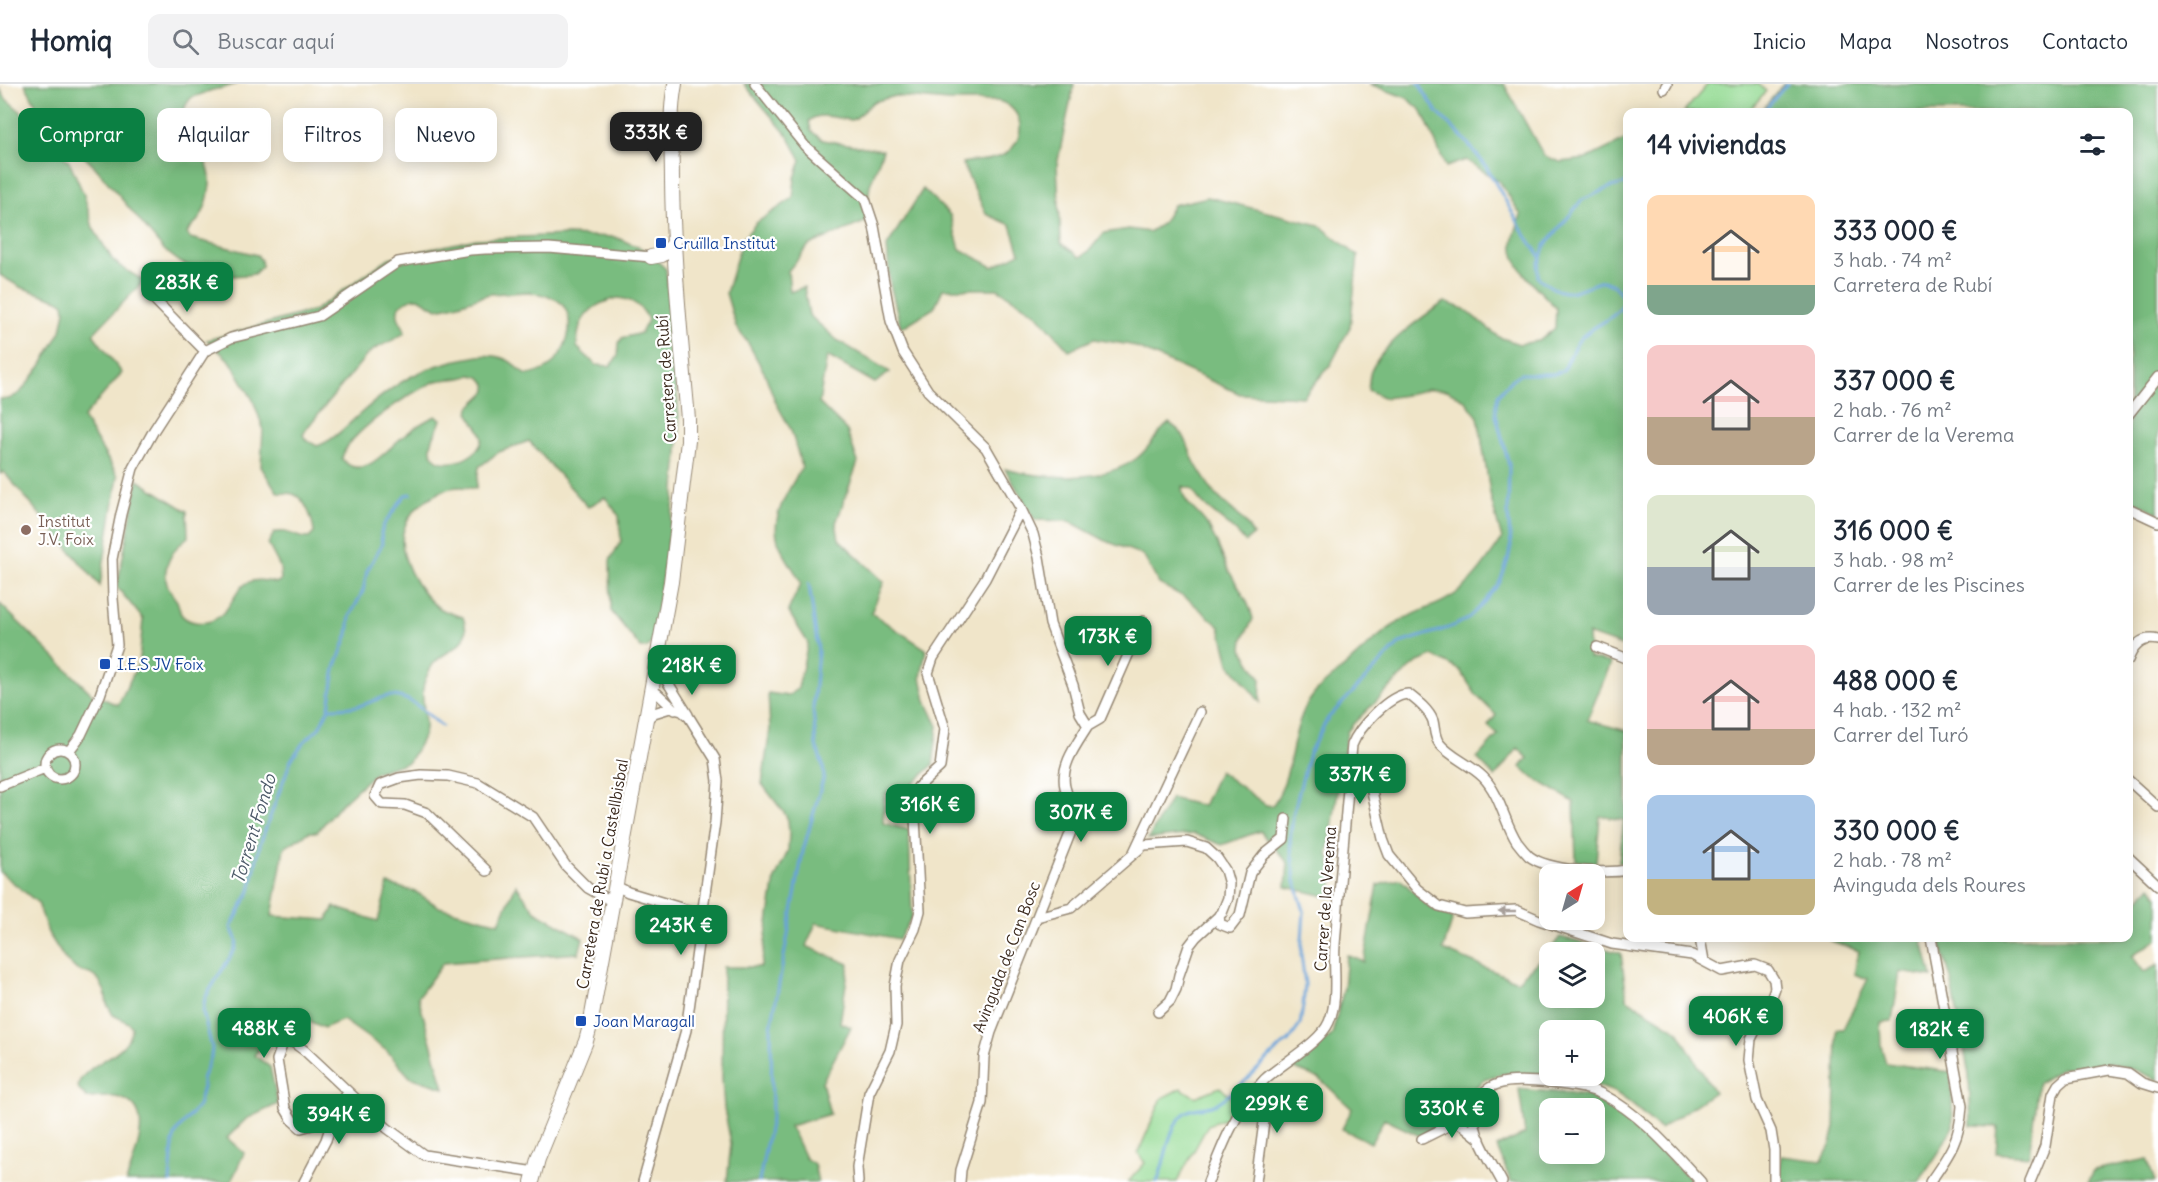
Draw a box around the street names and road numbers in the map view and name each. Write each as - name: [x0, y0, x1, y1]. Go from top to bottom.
- street label: Carretera de Rubí: [652, 314, 680, 443]
- street label: Carretera de Rubí a Castellbisbal: [572, 757, 632, 991]
- street label: Carrer de la Verema: [1310, 826, 1340, 972]
- street label: Avinguda de Can Bosc: [968, 878, 1044, 1036]

